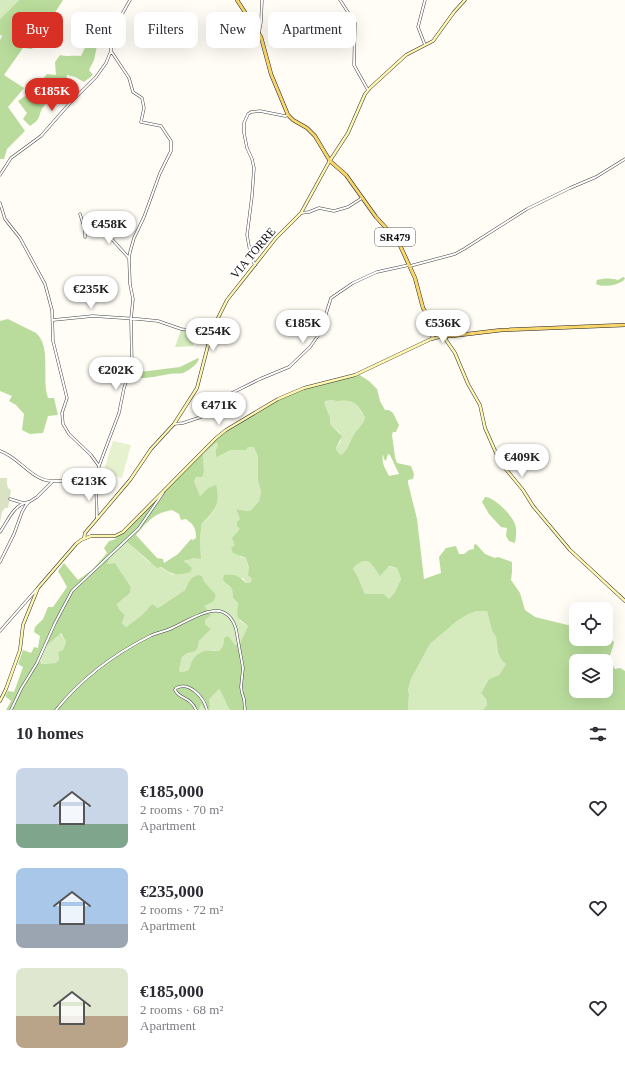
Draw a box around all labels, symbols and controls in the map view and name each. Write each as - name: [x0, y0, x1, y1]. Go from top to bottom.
- chip: Buy: [12, 12, 63, 48]
- chip: Rent: [71, 12, 126, 48]
- chip: Filters: [134, 12, 198, 48]
- chip: New: [206, 12, 260, 48]
- chip: Apartment: [268, 12, 356, 48]
- pin: €185K: [24, 78, 80, 112]
- text: €185K: [34, 83, 70, 98]
- pin: €458K: [81, 211, 137, 245]
- text: €458K: [91, 216, 127, 231]
- street label: VIA TORRE: [228, 225, 278, 281]
- road number: SR479: [375, 228, 415, 246]
- pin: €235K: [63, 276, 119, 310]
- text: €235K: [73, 281, 109, 296]
- pin: €185K: [275, 310, 331, 344]
- pin: €536K: [415, 310, 471, 344]
- text: €185K: [285, 315, 321, 330]
- text: €536K: [425, 315, 461, 330]
- pin: €254K: [185, 318, 241, 352]
- text: €254K: [195, 323, 231, 338]
- pin: €202K: [88, 357, 144, 391]
- text: €202K: [98, 362, 134, 377]
- pin: €471K: [191, 392, 247, 426]
- text: €471K: [201, 397, 237, 412]
- pin: €409K: [494, 444, 550, 478]
- text: €409K: [504, 449, 540, 464]
- pin: €213K: [61, 468, 117, 502]
- text: €213K: [71, 473, 107, 488]
- map controls: [569, 602, 613, 698]
- button: locate: [569, 602, 613, 646]
- button: layers: [569, 654, 613, 698]
- icon: filters: [587, 723, 609, 745]
- text: 10 homes: [16, 724, 84, 743]
- text: €185,000: [140, 782, 204, 801]
- icon: home: [48, 784, 96, 832]
- icon: heart: [587, 797, 609, 819]
- text: 2 rooms · 70 m²: [140, 802, 223, 817]
- text: Apartment: [140, 818, 196, 833]
- text: €235,000: [140, 882, 204, 901]
- icon: home: [48, 884, 96, 932]
- icon: heart: [587, 897, 609, 919]
- text: 2 rooms · 72 m²: [140, 902, 223, 917]
- text: Apartment: [140, 918, 196, 933]
- text: €185,000: [140, 982, 204, 1001]
- icon: home: [48, 984, 96, 1032]
- icon: heart: [587, 997, 609, 1019]
- text: 2 rooms · 68 m²: [140, 1002, 223, 1017]
- text: Apartment: [140, 1018, 196, 1033]

